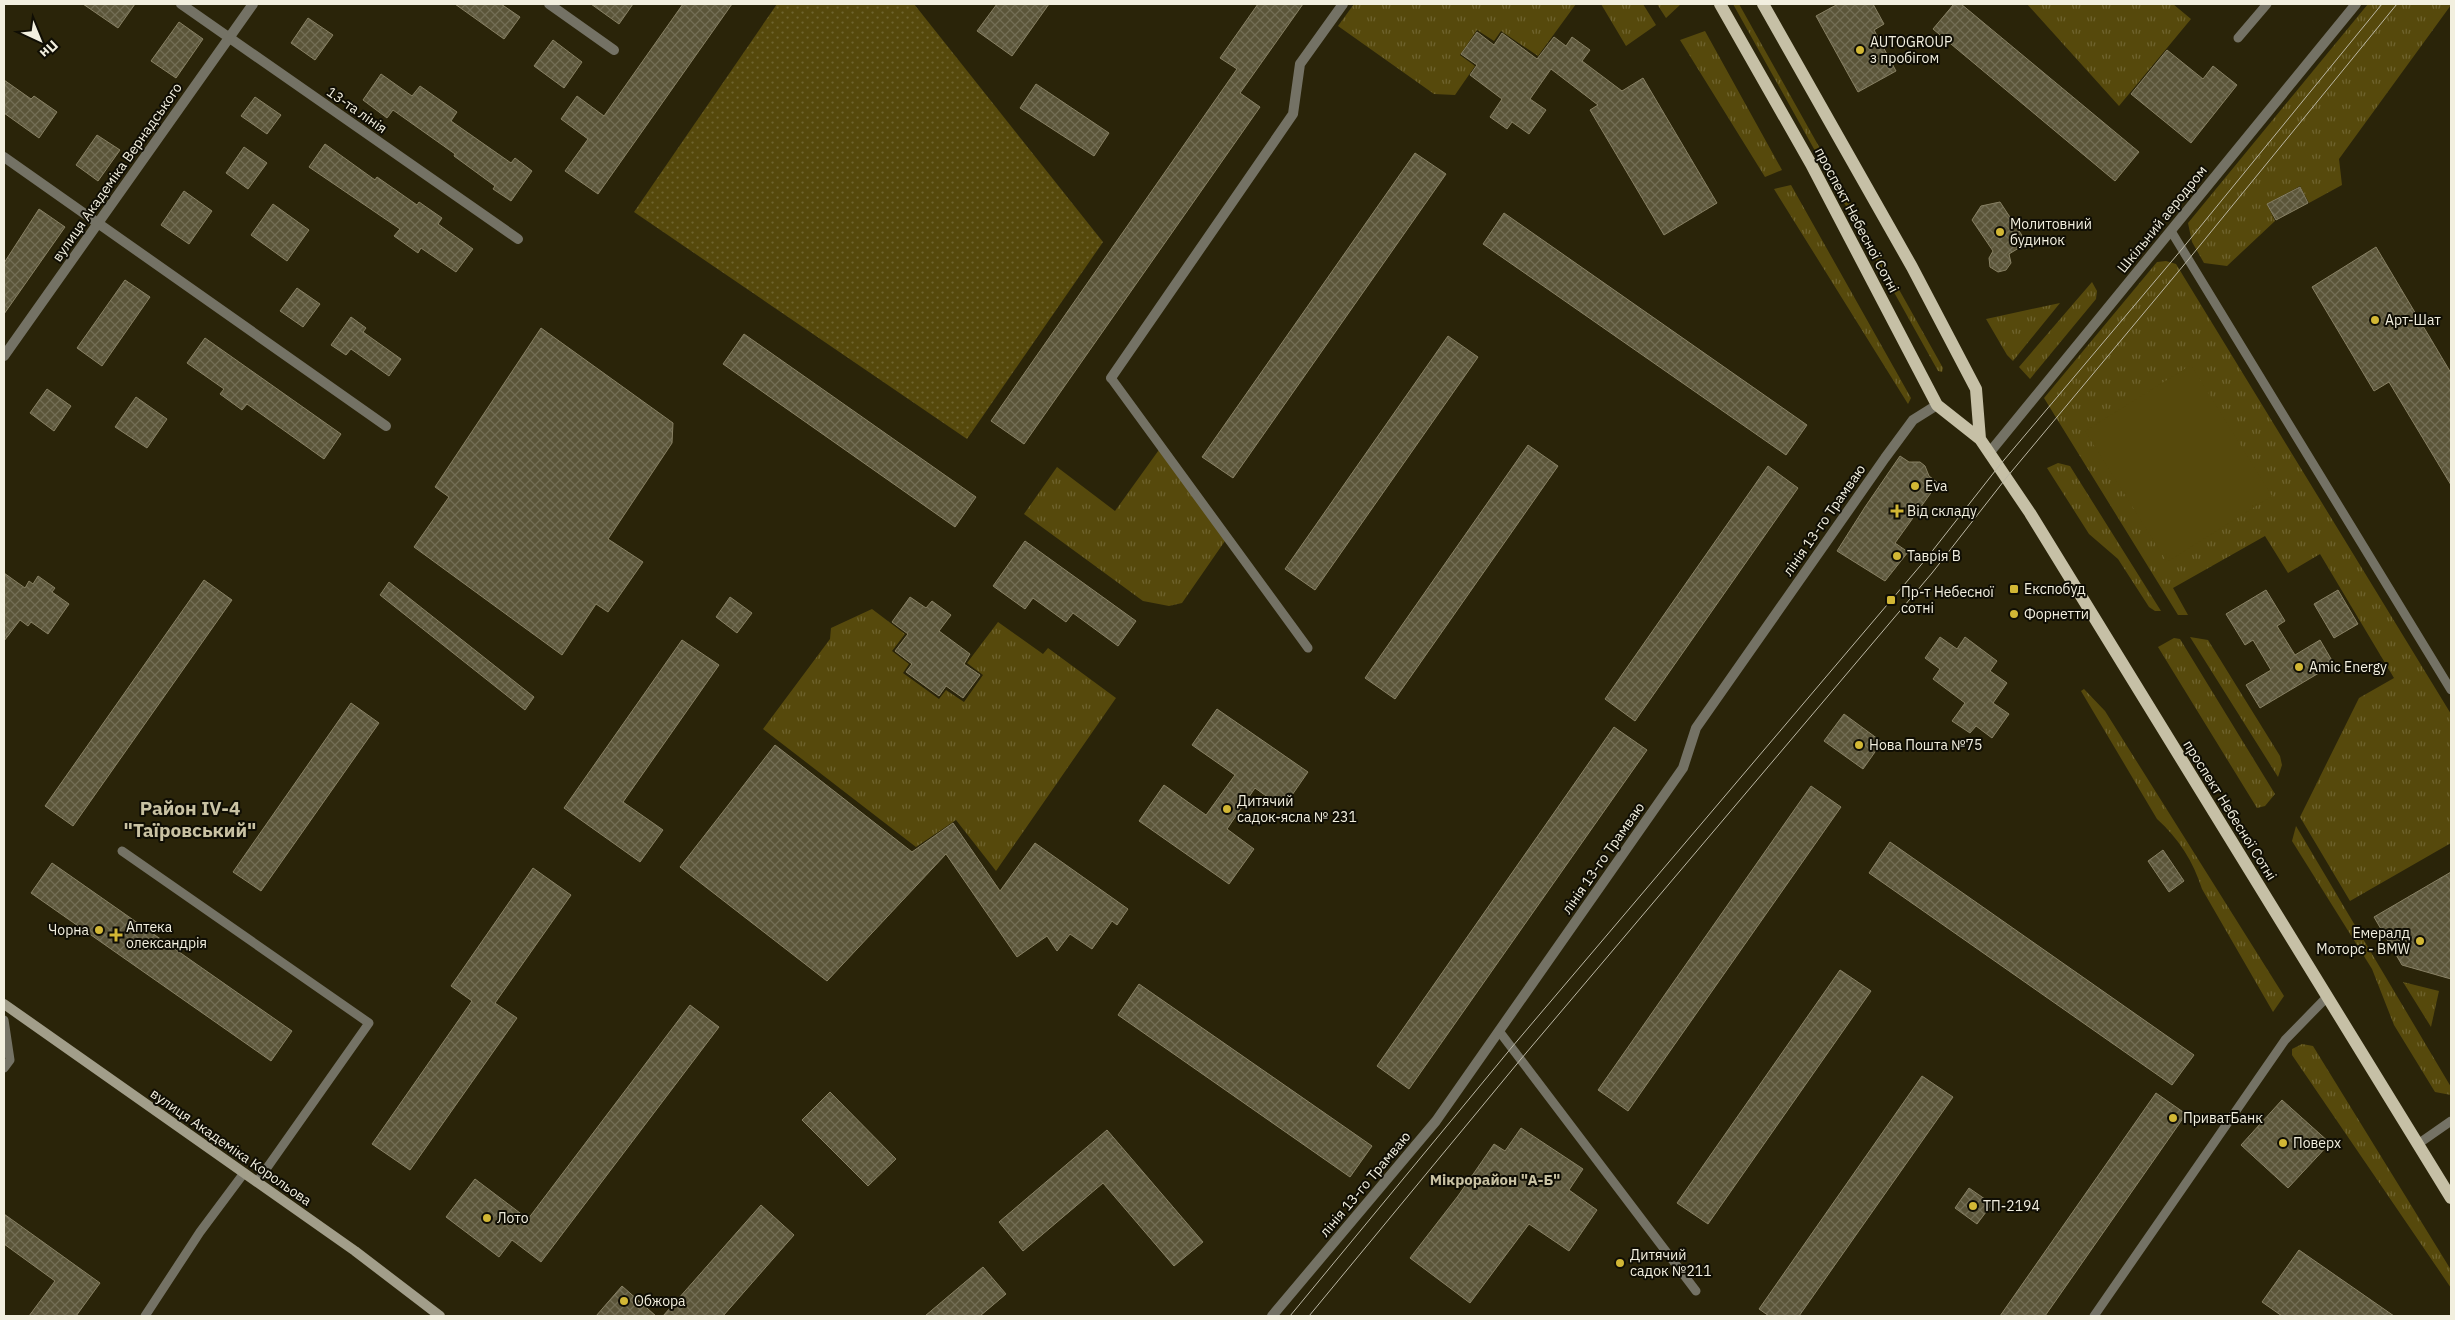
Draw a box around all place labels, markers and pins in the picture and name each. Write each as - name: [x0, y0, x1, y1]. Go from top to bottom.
- place label: AUTOGROUP з пробігом: [1870, 33, 1952, 67]
- marker: AUTOGROUP з пробігом: [1854, 44, 1866, 56]
- place label: Молитовний будинок: [2010, 215, 2092, 249]
- marker: Молитовний будинок: [1994, 226, 2006, 238]
- place label: Арт-Шат: [2385, 311, 2441, 329]
- marker: Арт-Шат: [2369, 314, 2381, 326]
- place label: Eva: [1925, 477, 1948, 495]
- marker: Eva: [1909, 480, 1921, 492]
- place label: Від складу: [1907, 502, 1977, 520]
- marker: Від складу: [1891, 505, 1903, 517]
- place label: Таврія В: [1907, 547, 1961, 565]
- marker: Таврія В: [1891, 550, 1903, 562]
- place label: Експобуд: [2024, 580, 2086, 598]
- place label: Пр-т Небесної сотні: [1901, 583, 1994, 617]
- marker: Експобуд: [2008, 583, 2020, 595]
- marker: Пр-т Небесної сотні: [1885, 594, 1897, 606]
- place label: Форнетти: [2024, 605, 2089, 623]
- marker: Форнетти: [2008, 608, 2020, 620]
- place label: Amic Energy: [2309, 658, 2387, 676]
- marker: Amic Energy: [2293, 661, 2305, 673]
- place label: Нова Пошта №75: [1869, 736, 1982, 754]
- marker: Нова Пошта №75: [1853, 739, 1865, 751]
- place label: Дитячий садок-ясла № 231: [1237, 792, 1357, 826]
- marker: Дитячий садок-ясла № 231: [1221, 803, 1233, 815]
- place label: Аптека олександрія: [126, 918, 207, 952]
- place label: Чорна: [48, 921, 90, 939]
- marker: Чорна: [93, 924, 105, 936]
- place label: Емералд Моторс - BMW: [2316, 924, 2411, 958]
- marker: Аптека олександрія: [110, 929, 122, 941]
- marker: Емералд Моторс - BMW: [2414, 935, 2426, 947]
- place label: ПриватБанк: [2183, 1109, 2263, 1127]
- marker: ПриватБанк: [2167, 1112, 2179, 1124]
- place label: Поверх: [2293, 1134, 2341, 1152]
- marker: Поверх: [2277, 1137, 2289, 1149]
- place label: ТП-2194: [1983, 1197, 2040, 1215]
- marker: ТП-2194: [1967, 1200, 1979, 1212]
- place label: Лото: [497, 1209, 529, 1227]
- marker: Лото: [481, 1212, 493, 1224]
- place label: Дитячий садок №211: [1630, 1246, 1712, 1280]
- marker: Дитячий садок №211: [1614, 1257, 1626, 1269]
- place label: Обжора: [634, 1292, 686, 1310]
- marker: Обжора: [618, 1295, 630, 1307]

